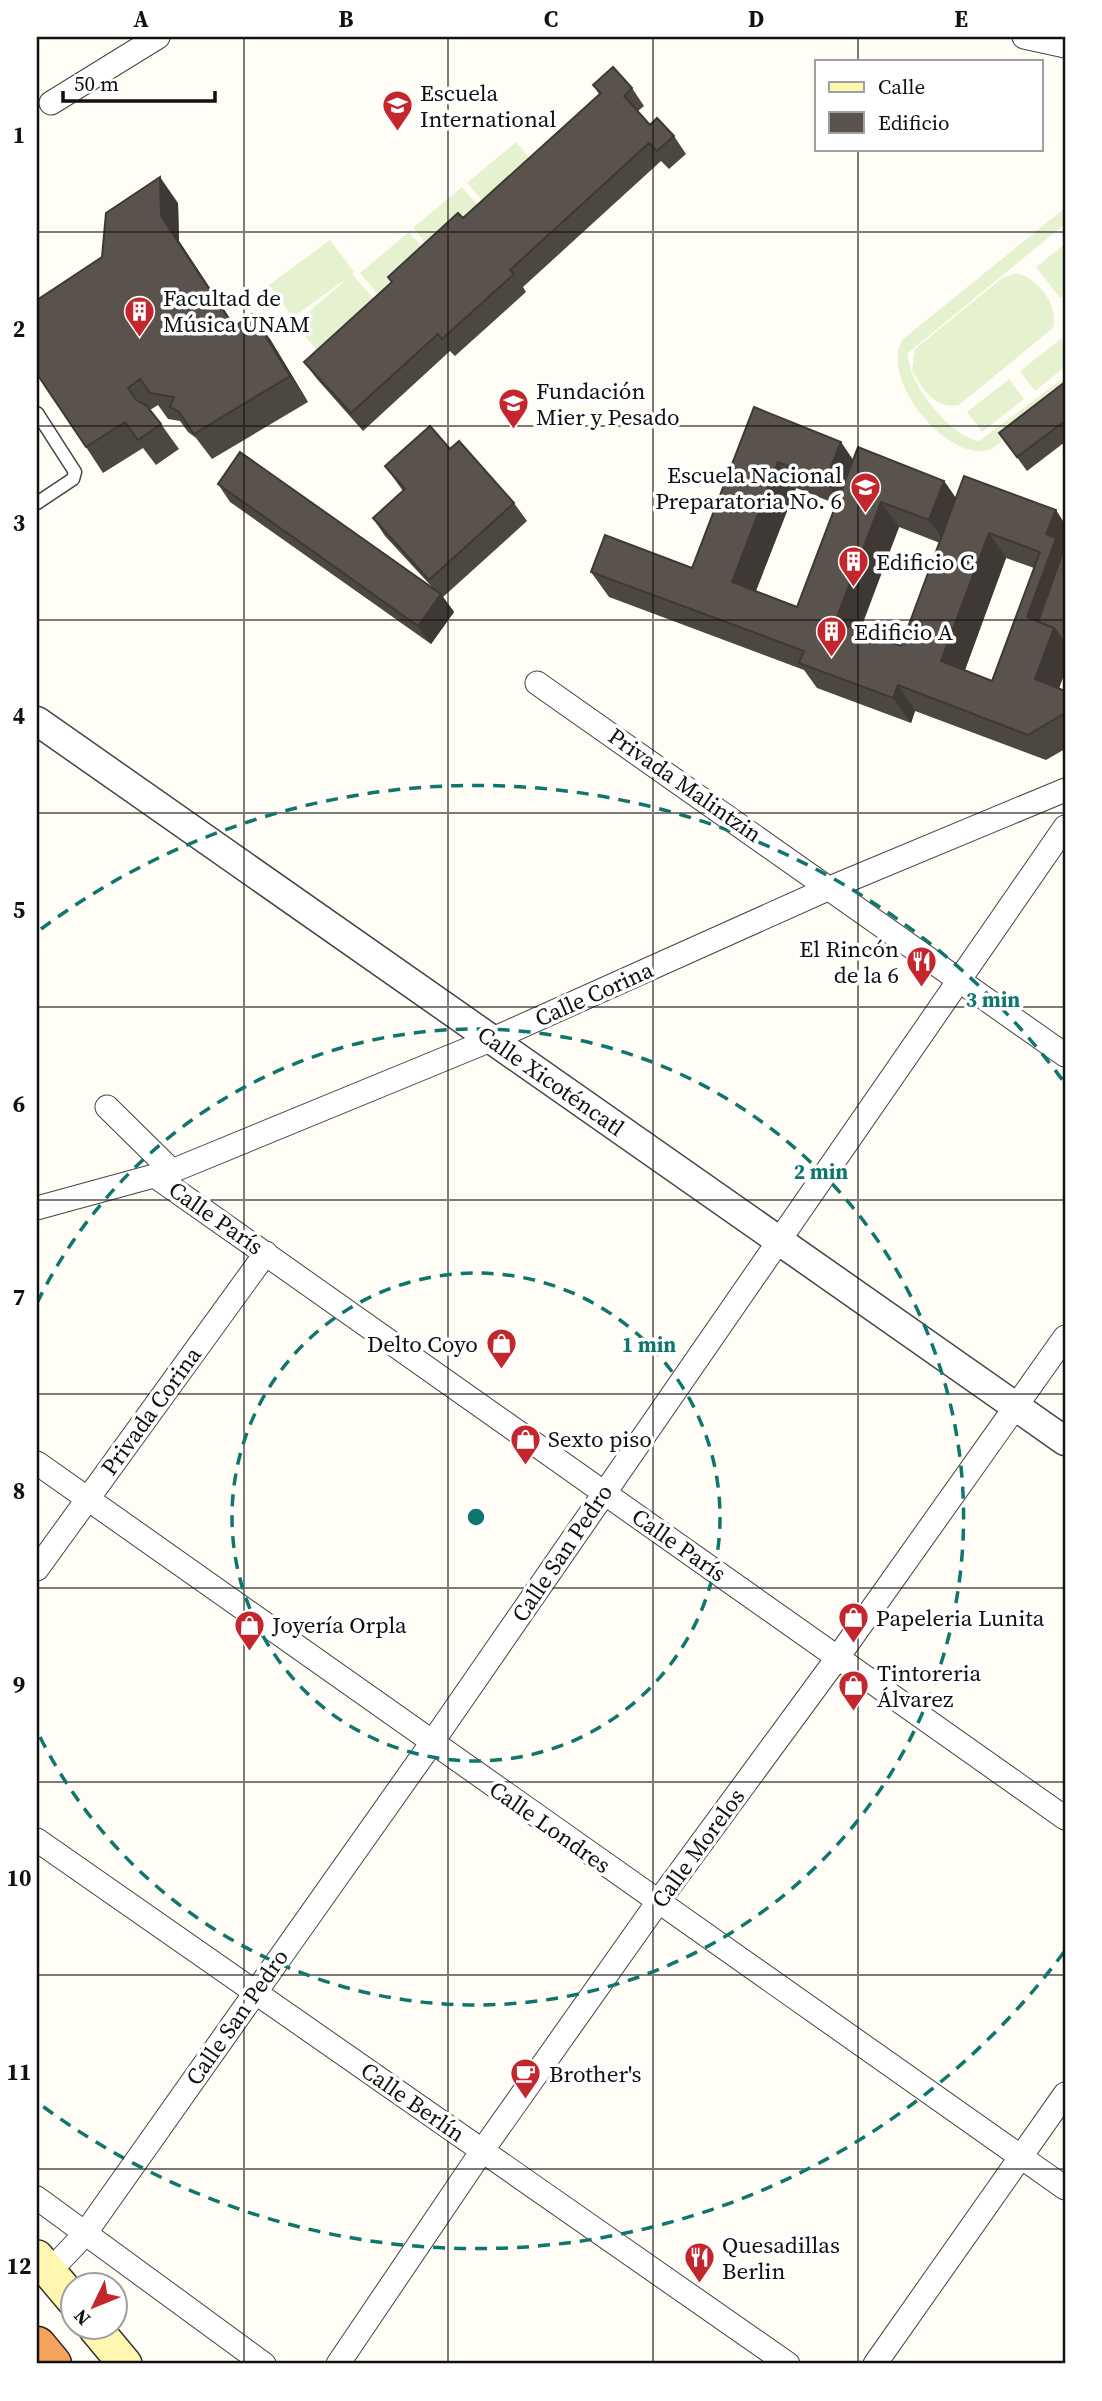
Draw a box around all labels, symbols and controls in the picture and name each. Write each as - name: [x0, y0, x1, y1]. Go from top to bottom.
- text: A: [133, 3, 149, 35]
- text: B: [339, 3, 354, 35]
- text: C: [544, 3, 558, 35]
- text: D: [748, 3, 764, 35]
- text: E: [954, 3, 968, 35]
- scale bar: [63, 60, 215, 104]
- legend: [815, 60, 1042, 150]
- text: 50 m: [74, 69, 119, 98]
- text: Calle: [878, 72, 925, 101]
- place label: Escuela International: [420, 77, 557, 135]
- school or university icon: Escuela International: [380, 89, 414, 133]
- text: Edificio: [878, 108, 950, 137]
- text: 1: [13, 119, 25, 151]
- place label: Facultad de Música UNAM: [163, 282, 310, 340]
- building icon: Facultad de Música UNAM: [123, 294, 157, 338]
- text: 2: [13, 313, 25, 345]
- place label: Fundación Mier y Pesado: [536, 375, 680, 433]
- school or university icon: Fundación Mier y Pesado: [496, 387, 530, 431]
- place label: Escuela Nacional Preparatoria No. 6: [655, 459, 842, 517]
- school or university icon: Escuela Nacional Preparatoria No. 6: [848, 471, 882, 515]
- text: 3: [13, 507, 25, 539]
- building icon: Edificio C: [836, 545, 870, 589]
- place label: Edificio C: [876, 546, 974, 578]
- building icon: Edificio A: [814, 615, 848, 659]
- place label: Edificio A: [854, 616, 954, 648]
- text: 4: [13, 700, 25, 732]
- street label: Privada Malintzin: [602, 720, 768, 850]
- text: 5: [13, 894, 25, 926]
- place label: El Rincón de la 6: [799, 933, 899, 991]
- restaurant icon: El Rincón de la 6: [905, 945, 939, 989]
- street label: Calle Corina: [530, 954, 659, 1034]
- text: 3 min: [966, 985, 1020, 1014]
- street label: Calle Xicoténcatl: [471, 1018, 631, 1144]
- text: 6: [13, 1088, 25, 1120]
- text: 2 min: [794, 1157, 848, 1186]
- street label: Calle París: [162, 1174, 270, 1262]
- text: 7: [13, 1281, 25, 1313]
- shop icon: Delto Coyo: [484, 1327, 518, 1371]
- place label: Delto Coyo: [367, 1328, 478, 1360]
- text: 1 min: [622, 1330, 676, 1359]
- street label: Privada Corina: [93, 1340, 209, 1482]
- shop icon: Sexto piso: [508, 1422, 542, 1466]
- place label: Sexto piso: [548, 1423, 652, 1455]
- text: 8: [13, 1475, 25, 1507]
- street label: Calle San Pedro: [504, 1478, 620, 1628]
- street label: Calle París: [625, 1501, 733, 1589]
- centre of rings: [464, 1505, 488, 1529]
- shop icon: Papeleria Lunita: [836, 1601, 870, 1645]
- place label: Papeleria Lunita: [876, 1602, 1045, 1634]
- shop icon: Joyería Orpla: [232, 1608, 266, 1652]
- place label: Joyería Orpla: [271, 1609, 407, 1641]
- place label: Tintoreria Álvarez: [877, 1657, 981, 1715]
- text: 9: [13, 1669, 25, 1701]
- shop icon: Tintoreria Álvarez: [837, 1669, 871, 1713]
- street label: Calle Londres: [483, 1773, 617, 1881]
- street label: Calle Morelos: [644, 1782, 752, 1914]
- text: 10: [7, 1862, 31, 1894]
- street label: Calle San Pedro: [178, 1942, 296, 2092]
- street label: Calle Berlín: [355, 2054, 472, 2150]
- text: 11: [7, 2056, 31, 2088]
- cafe icon: Brother's: [509, 2057, 543, 2101]
- place label: Brother's: [549, 2058, 642, 2090]
- place label: Quesadillas Berlin: [722, 2229, 840, 2287]
- restaurant icon: Quesadillas Berlin: [682, 2241, 716, 2285]
- text: 12: [7, 2250, 31, 2282]
- north arrow: [60, 2272, 130, 2342]
- text: N: [67, 2304, 96, 2332]

